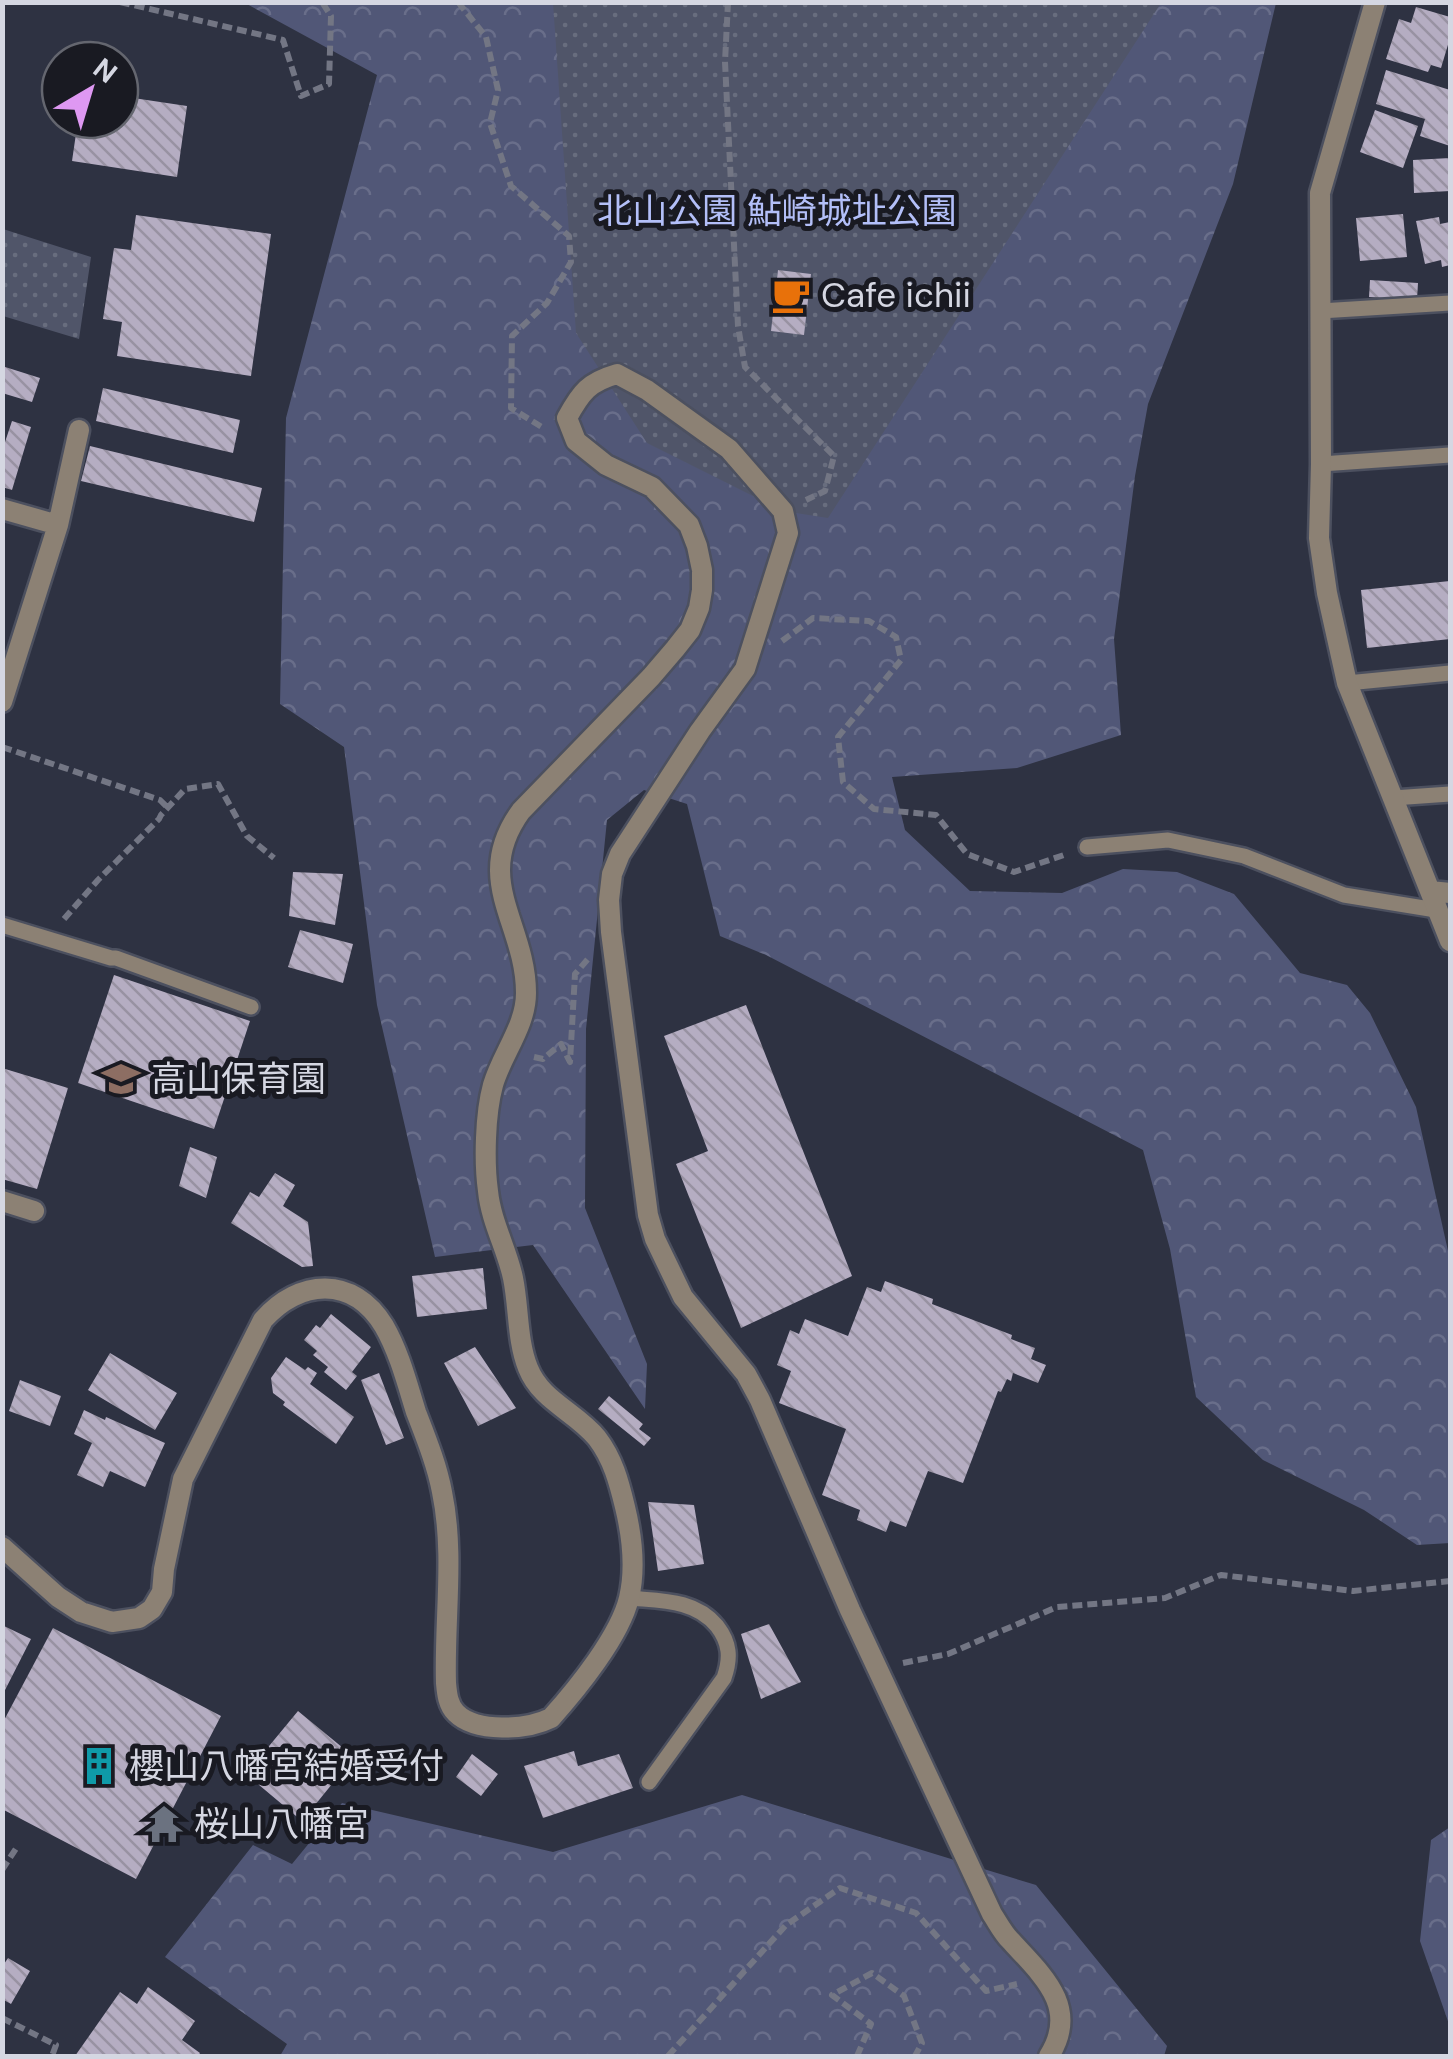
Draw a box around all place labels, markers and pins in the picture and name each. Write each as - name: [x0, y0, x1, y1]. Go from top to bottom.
- place label: Cafe ichii: [821, 272, 971, 318]
- cafe icon: Cafe ichii: [770, 274, 812, 316]
- place label: 高山保育園: [151, 1056, 326, 1102]
- school or university icon: 高山保育園: [100, 1058, 142, 1100]
- place label: 櫻山八幡宮結婚受付: [129, 1743, 444, 1789]
- building icon: 櫻山八幡宮結婚受付: [78, 1745, 120, 1787]
- place label: 桜山八幡宮: [194, 1801, 369, 1847]
- temple icon: 桜山八幡宮: [143, 1803, 185, 1845]

